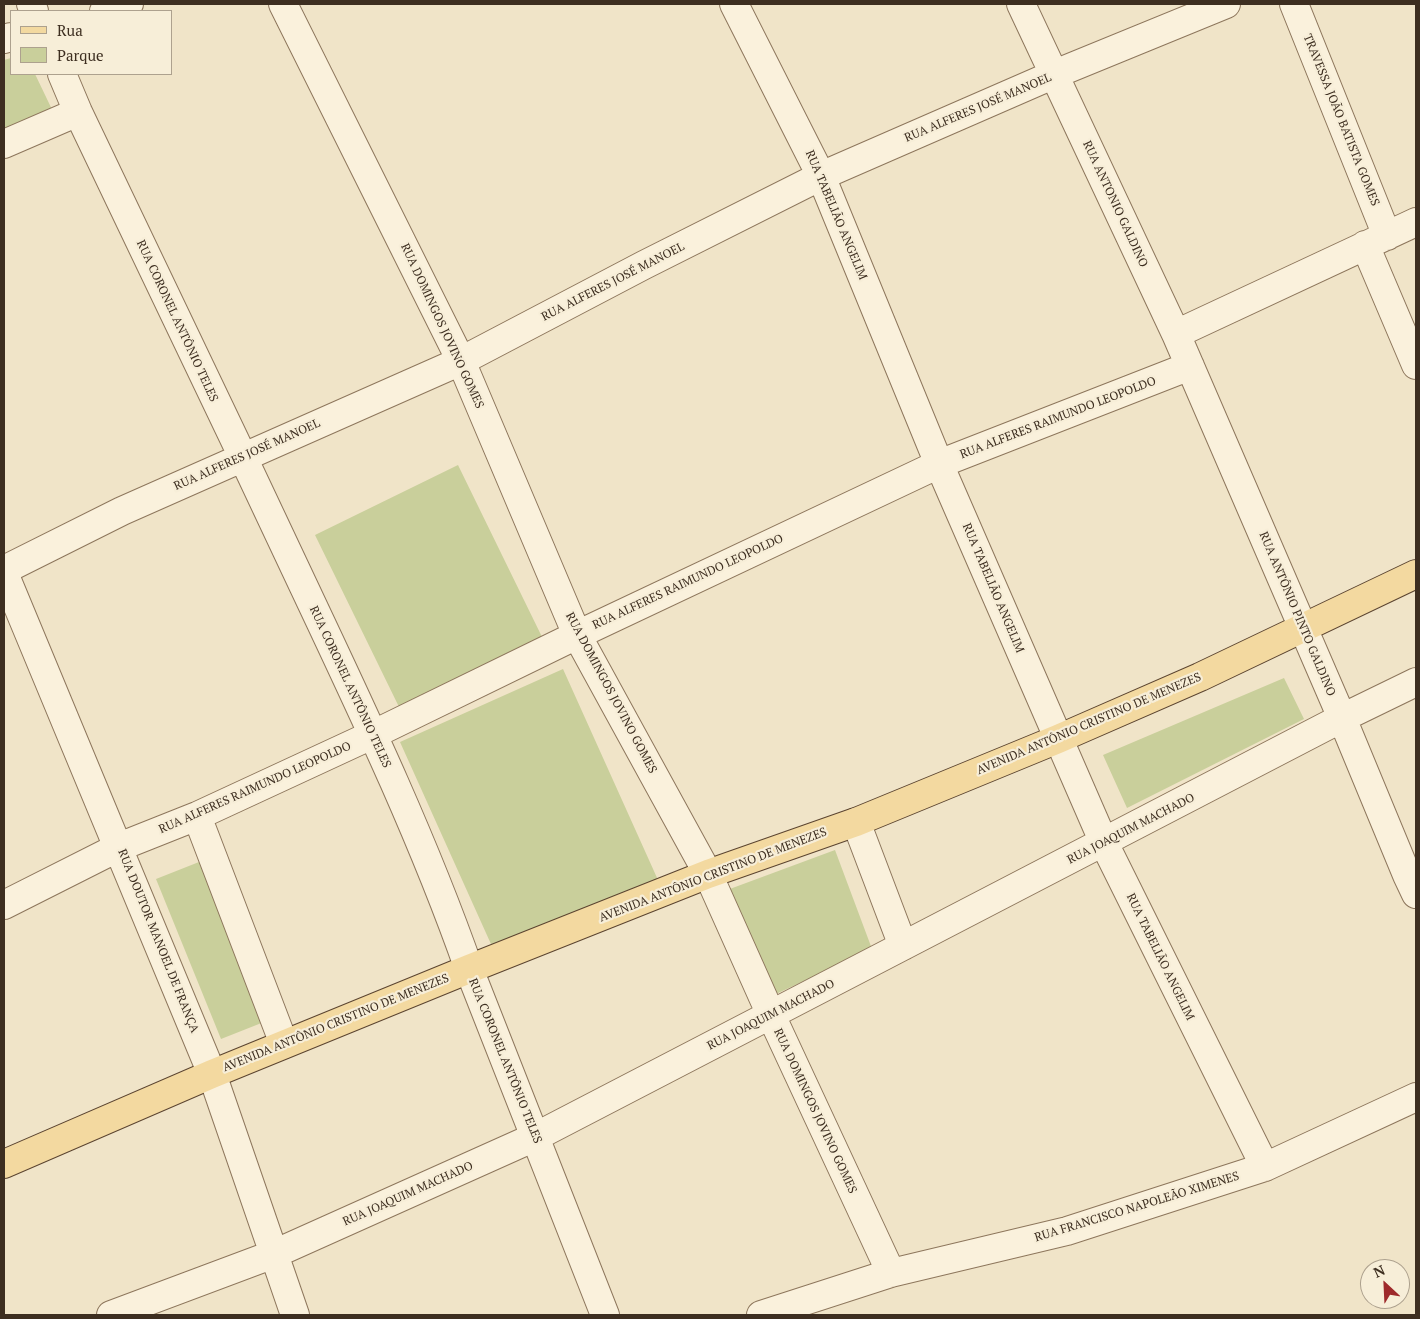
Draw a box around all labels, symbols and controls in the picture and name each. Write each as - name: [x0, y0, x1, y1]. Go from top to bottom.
- legend: [10, 10, 172, 75]
- text: Rua: [57, 20, 83, 40]
- street label: TRAVESSA JOÃO BATISTA GOMES: [1300, 32, 1382, 208]
- text: Parque: [57, 45, 104, 65]
- street label: RUA ALFERES JOSÉ MANOEL: [902, 70, 1054, 146]
- street label: RUA ANTONIO GALDINO: [1079, 138, 1151, 270]
- street label: RUA TABELIÃO ANGELIM: [802, 148, 870, 282]
- street label: RUA CORONEL ANTÔNIO TELES: [133, 238, 221, 404]
- street label: RUA ALFERES JOSÉ MANOEL: [539, 240, 687, 324]
- street label: RUA DOMINGOS JOVINO GOMES: [397, 241, 487, 411]
- street label: RUA ALFERES RAIMUNDO LEOPOLDO: [958, 374, 1158, 462]
- street label: RUA ALFERES JOSÉ MANOEL: [172, 416, 322, 494]
- street label: RUA TABELIÃO ANGELIM: [959, 521, 1027, 655]
- street label: RUA ANTÔNIO PINTO GALDINO: [1256, 530, 1338, 698]
- street label: RUA ALFERES RAIMUNDO LEOPOLDO: [590, 531, 786, 633]
- street label: RUA CORONEL ANTÔNIO TELES: [306, 604, 394, 770]
- street label: RUA DOMINGOS JOVINO GOMES: [562, 610, 660, 776]
- street label: AVENIDA ANTÔNIO CRISTINO DE MENEZES: [975, 670, 1203, 778]
- street label: RUA ALFERES RAIMUNDO LEOPOLDO: [157, 739, 353, 837]
- street label: RUA JOAQUIM MACHADO: [1065, 791, 1197, 867]
- street label: AVENIDA ANTÔNIO CRISTINO DE MENEZES: [597, 825, 829, 925]
- street label: RUA DOUTOR MANOEL DE FRANÇA: [114, 847, 202, 1035]
- street label: RUA TABELIÃO ANGELIM: [1123, 891, 1197, 1023]
- street label: AVENIDA ANTÔNIO CRISTINO DE MENEZES: [221, 971, 451, 1075]
- street label: RUA CORONEL ANTÔNIO TELES: [465, 976, 545, 1146]
- street label: RUA JOAQUIM MACHADO: [705, 977, 837, 1053]
- street label: RUA DOMINGOS JOVINO GOMES: [770, 1026, 860, 1196]
- street label: RUA JOAQUIM MACHADO: [341, 1159, 475, 1229]
- street label: RUA FRANCISCO NAPOLEÃO XIMENES: [1033, 1169, 1241, 1245]
- north arrow: [1360, 1259, 1410, 1309]
- text: N: [1370, 1260, 1388, 1282]

